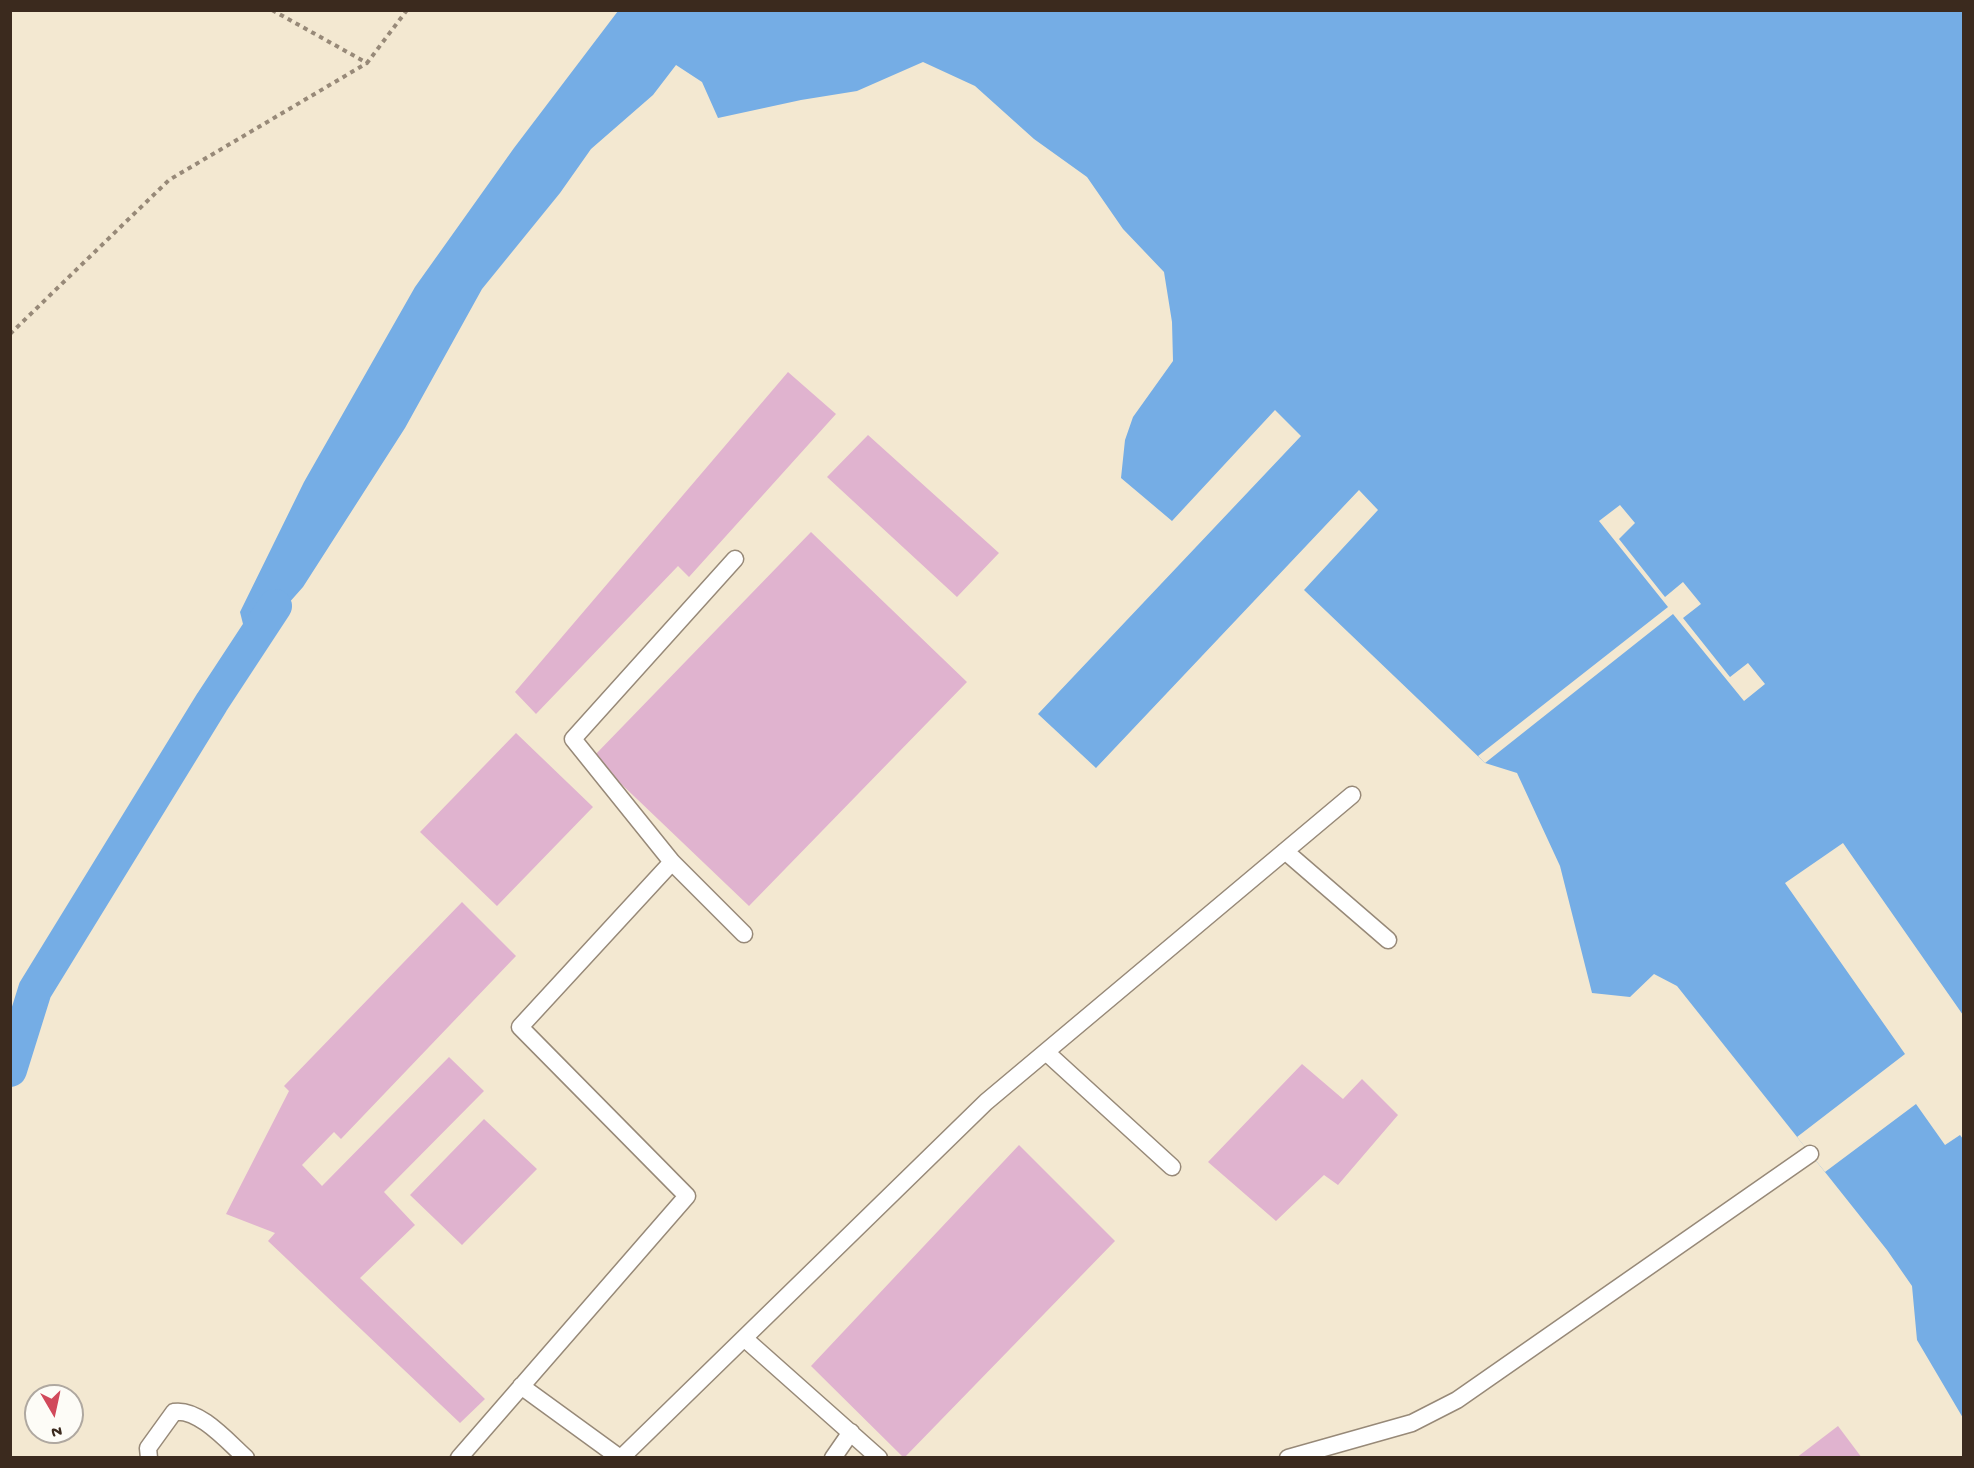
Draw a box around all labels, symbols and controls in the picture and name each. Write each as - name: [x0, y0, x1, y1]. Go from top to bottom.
- north arrow: [24, 1384, 84, 1444]
- text: N: [50, 1420, 63, 1440]

